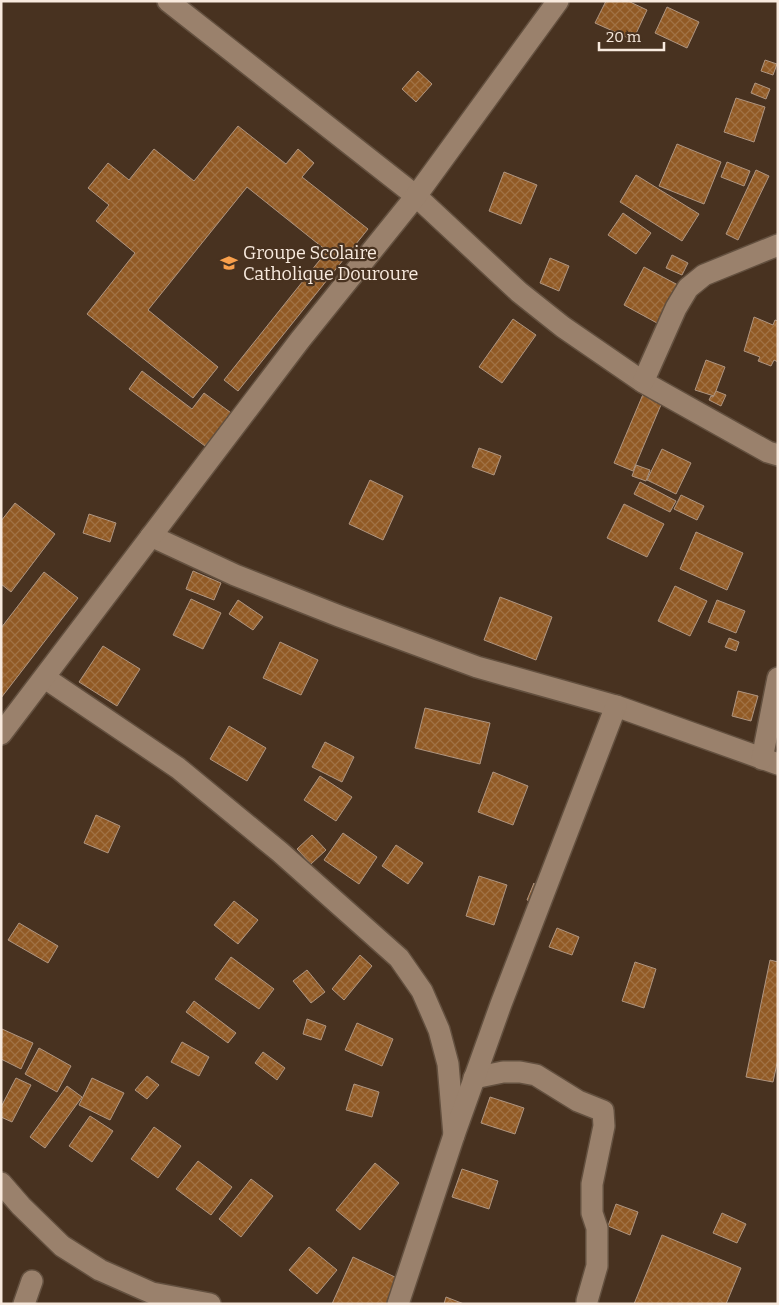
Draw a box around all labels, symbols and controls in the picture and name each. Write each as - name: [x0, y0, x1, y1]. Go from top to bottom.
- scale bar: [599, 20, 664, 52]
- text: 20 m: [606, 28, 642, 46]
- place label: Groupe Scolaire Catholique Douroure: [243, 242, 418, 285]
- school or university icon: Groupe Scolaire Catholique Douroure: [219, 253, 239, 273]

